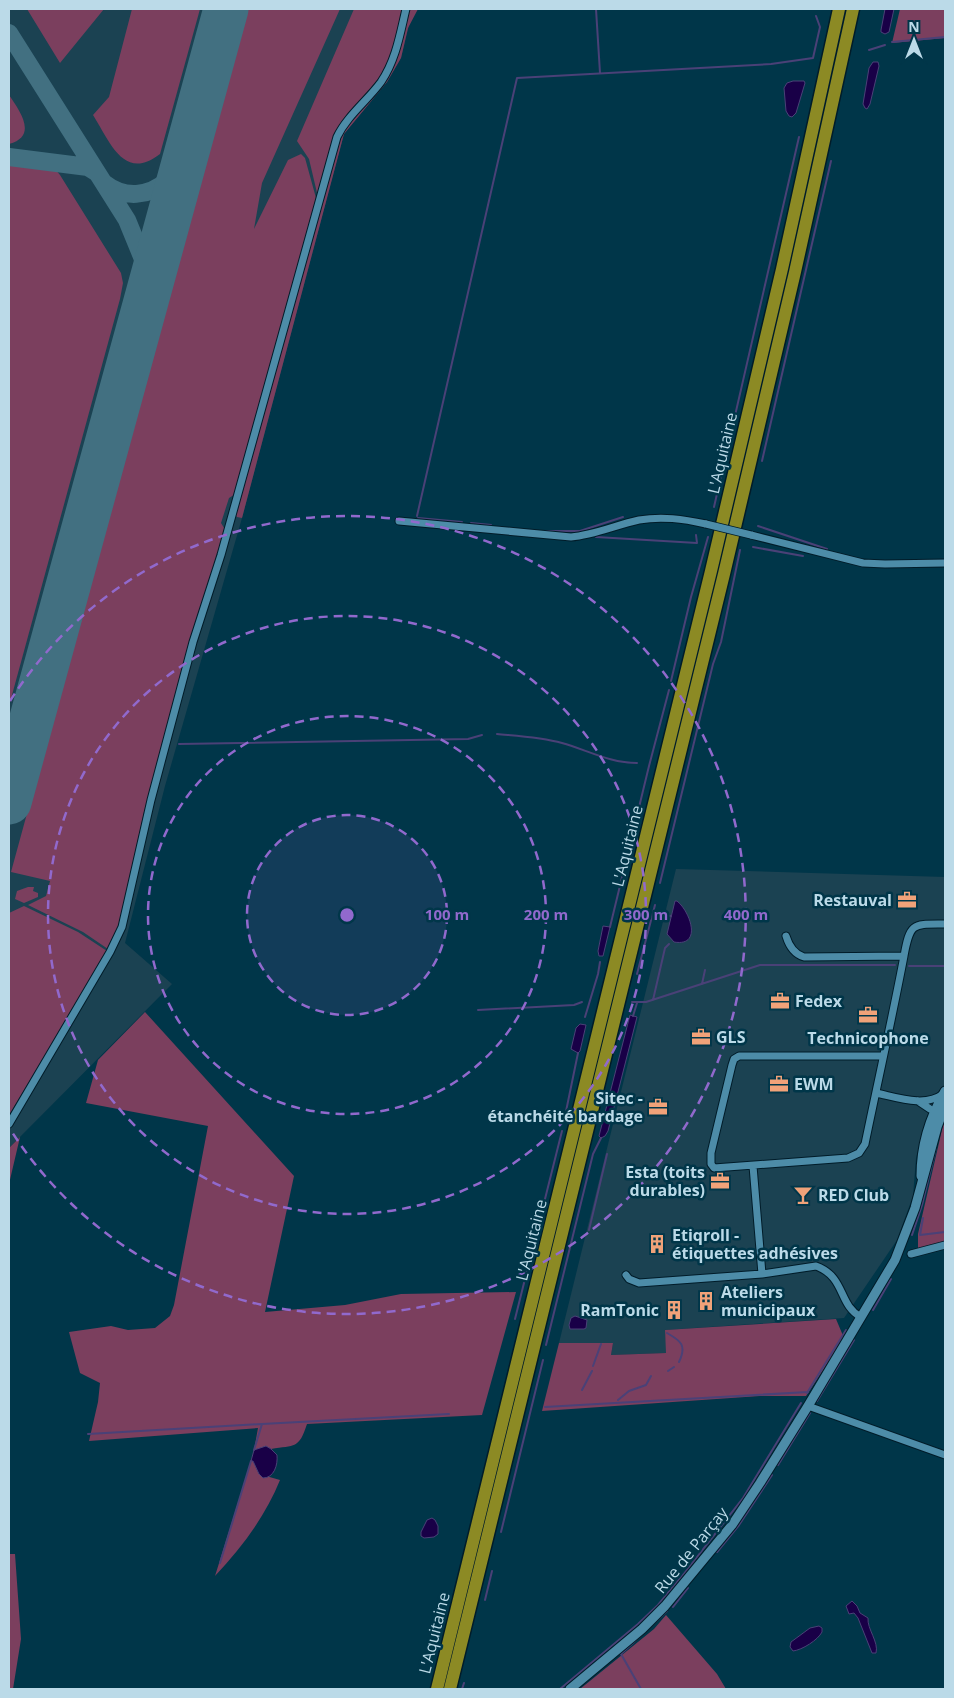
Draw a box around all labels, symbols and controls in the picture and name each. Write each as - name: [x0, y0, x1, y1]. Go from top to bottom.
- north arrow: [889, 15, 939, 65]
- text: N: [908, 17, 920, 36]
- street label: L'Aquitaine: [702, 410, 742, 496]
- street label: L'Aquitaine: [606, 803, 648, 889]
- place label: Restauval: [813, 889, 892, 911]
- office icon: Restauval: [896, 889, 918, 911]
- text: 100 m: [425, 904, 469, 924]
- text: 200 m: [524, 904, 568, 924]
- text: 300 m: [624, 904, 668, 924]
- text: 400 m: [724, 904, 768, 924]
- centre of rings: [338, 906, 356, 924]
- office icon: Fedex: [769, 990, 791, 1012]
- place label: Fedex: [795, 990, 843, 1012]
- office icon: Technicophone: [857, 1004, 879, 1026]
- office icon: GLS: [690, 1026, 712, 1048]
- place label: GLS: [716, 1026, 746, 1048]
- place label: Technicophone: [807, 1027, 929, 1049]
- office icon: EWM: [768, 1073, 790, 1095]
- place label: EWM: [794, 1073, 834, 1095]
- place label: Sitec - étanchéité bardage: [487, 1087, 643, 1127]
- office icon: Sitec - étanchéité bardage: [647, 1096, 669, 1118]
- place label: Esta (toits durables): [625, 1161, 705, 1201]
- office icon: Esta (toits durables): [709, 1170, 731, 1192]
- bar icon: RED Club: [792, 1184, 814, 1206]
- place label: RED Club: [818, 1184, 889, 1206]
- street label: L'Aquitaine: [510, 1197, 552, 1283]
- place label: Etiqroll - étiquettes adhésives: [672, 1224, 838, 1264]
- building icon: Etiqroll - étiquettes adhésives: [646, 1233, 668, 1255]
- place label: Ateliers municipaux: [721, 1281, 816, 1321]
- building icon: Ateliers municipaux: [695, 1290, 717, 1312]
- place label: RamTonic: [580, 1299, 659, 1321]
- building icon: RamTonic: [663, 1299, 685, 1321]
- street label: Rue de Parçay: [649, 1501, 733, 1598]
- street label: L'Aquitaine: [413, 1590, 455, 1676]

